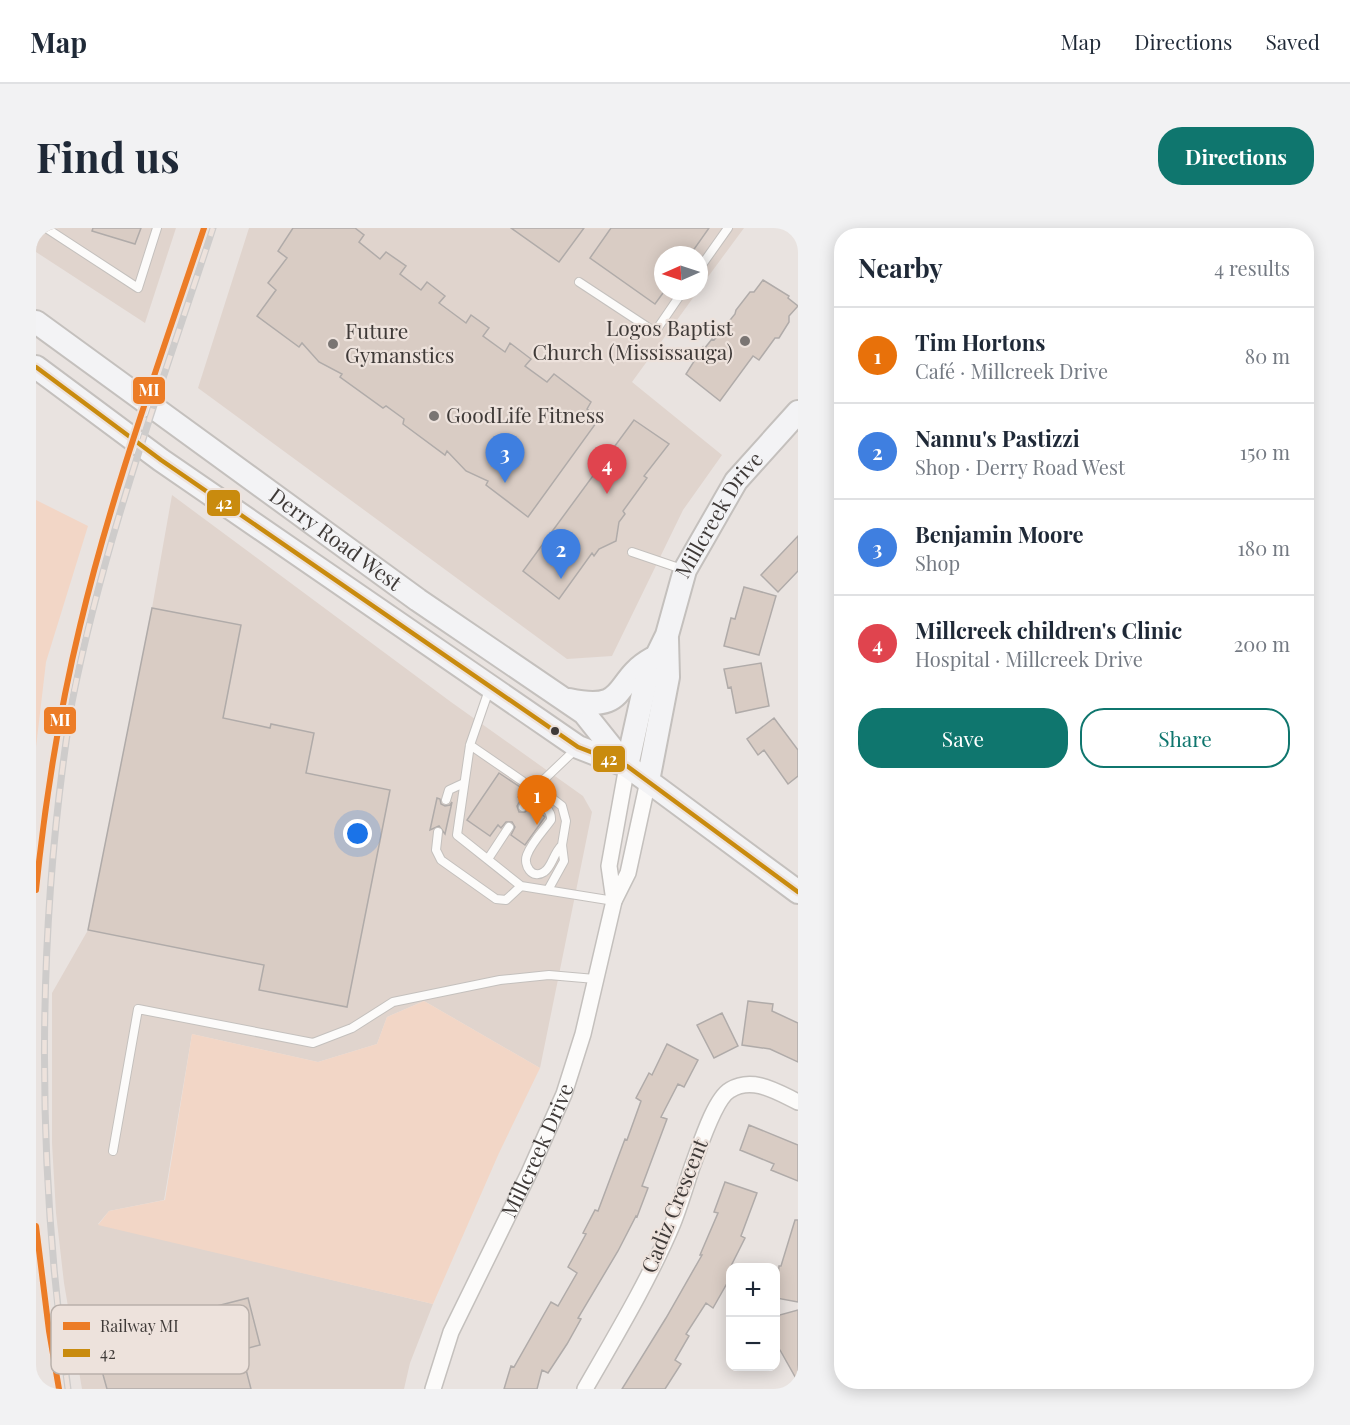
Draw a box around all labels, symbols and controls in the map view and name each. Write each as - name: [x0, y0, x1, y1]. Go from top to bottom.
- text: Map: [30, 23, 87, 60]
- text: Map: [1060, 27, 1101, 55]
- text: Directions: [1134, 27, 1232, 55]
- text: Saved: [1265, 27, 1320, 55]
- button: Directions: [1158, 127, 1314, 185]
- text: Find us: [36, 128, 180, 184]
- north arrow: [654, 246, 708, 300]
- text: Nearby: [858, 250, 943, 285]
- text: 4 results: [1214, 254, 1290, 281]
- place label: Logos Baptist Church (Mississauga): [532, 313, 734, 365]
- place label: Future Gymanstics: [345, 316, 454, 368]
- text: Tim Hortons: [915, 327, 1045, 357]
- marker: Logos Baptist Church (Mississauga): [738, 334, 752, 348]
- marker: Future Gymanstics: [326, 337, 340, 351]
- text: 1: [874, 342, 881, 369]
- text: 80 m: [1245, 342, 1290, 369]
- text: Café · Millcreek Drive: [915, 357, 1108, 384]
- line badge: MI: [132, 376, 166, 405]
- text: MI: [139, 379, 159, 400]
- place label: GoodLife Fitness: [446, 400, 604, 428]
- marker: GoodLife Fitness: [427, 409, 441, 423]
- text: Nannu's Pastizzi: [915, 423, 1080, 453]
- pin: 3: [486, 434, 524, 483]
- text: 2: [872, 438, 883, 465]
- text: 150 m: [1240, 438, 1290, 465]
- pin: 4: [588, 444, 626, 494]
- street label: Millcreek Drive: [667, 445, 768, 583]
- text: Shop · Derry Road West: [915, 453, 1125, 480]
- street label: Derry Road West: [265, 481, 409, 596]
- line badge: 42: [206, 489, 241, 517]
- text: 42: [216, 492, 232, 513]
- text: Benjamin Moore: [915, 519, 1084, 549]
- pin: 2: [542, 530, 580, 579]
- text: 3: [873, 534, 882, 561]
- text: 180 m: [1237, 534, 1290, 561]
- text: Shop: [915, 549, 960, 576]
- text: Millcreek children's Clinic: [915, 615, 1182, 645]
- text: 4: [872, 630, 883, 657]
- text: 200 m: [1234, 630, 1290, 657]
- text: Hospital · Millcreek Drive: [915, 645, 1143, 672]
- line badge: MI: [43, 706, 77, 735]
- button: Save: [858, 708, 1068, 768]
- button: Share: [1080, 708, 1290, 768]
- text: MI: [50, 709, 70, 730]
- unlabelled marker: [549, 725, 561, 737]
- line badge: 42: [592, 745, 626, 773]
- text: 42: [601, 748, 617, 769]
- pin: 1: [518, 776, 556, 825]
- your location: [343, 819, 372, 848]
- street label: Millcreek Drive: [493, 1080, 578, 1222]
- street label: Cadiz Crescent: [633, 1133, 713, 1277]
- map controls: [726, 1263, 780, 1371]
- button: +: [726, 1263, 780, 1317]
- legend: [51, 1305, 249, 1374]
- text: Railway MI: [100, 1315, 179, 1336]
- button: −: [726, 1317, 780, 1371]
- text: 42: [100, 1342, 116, 1363]

